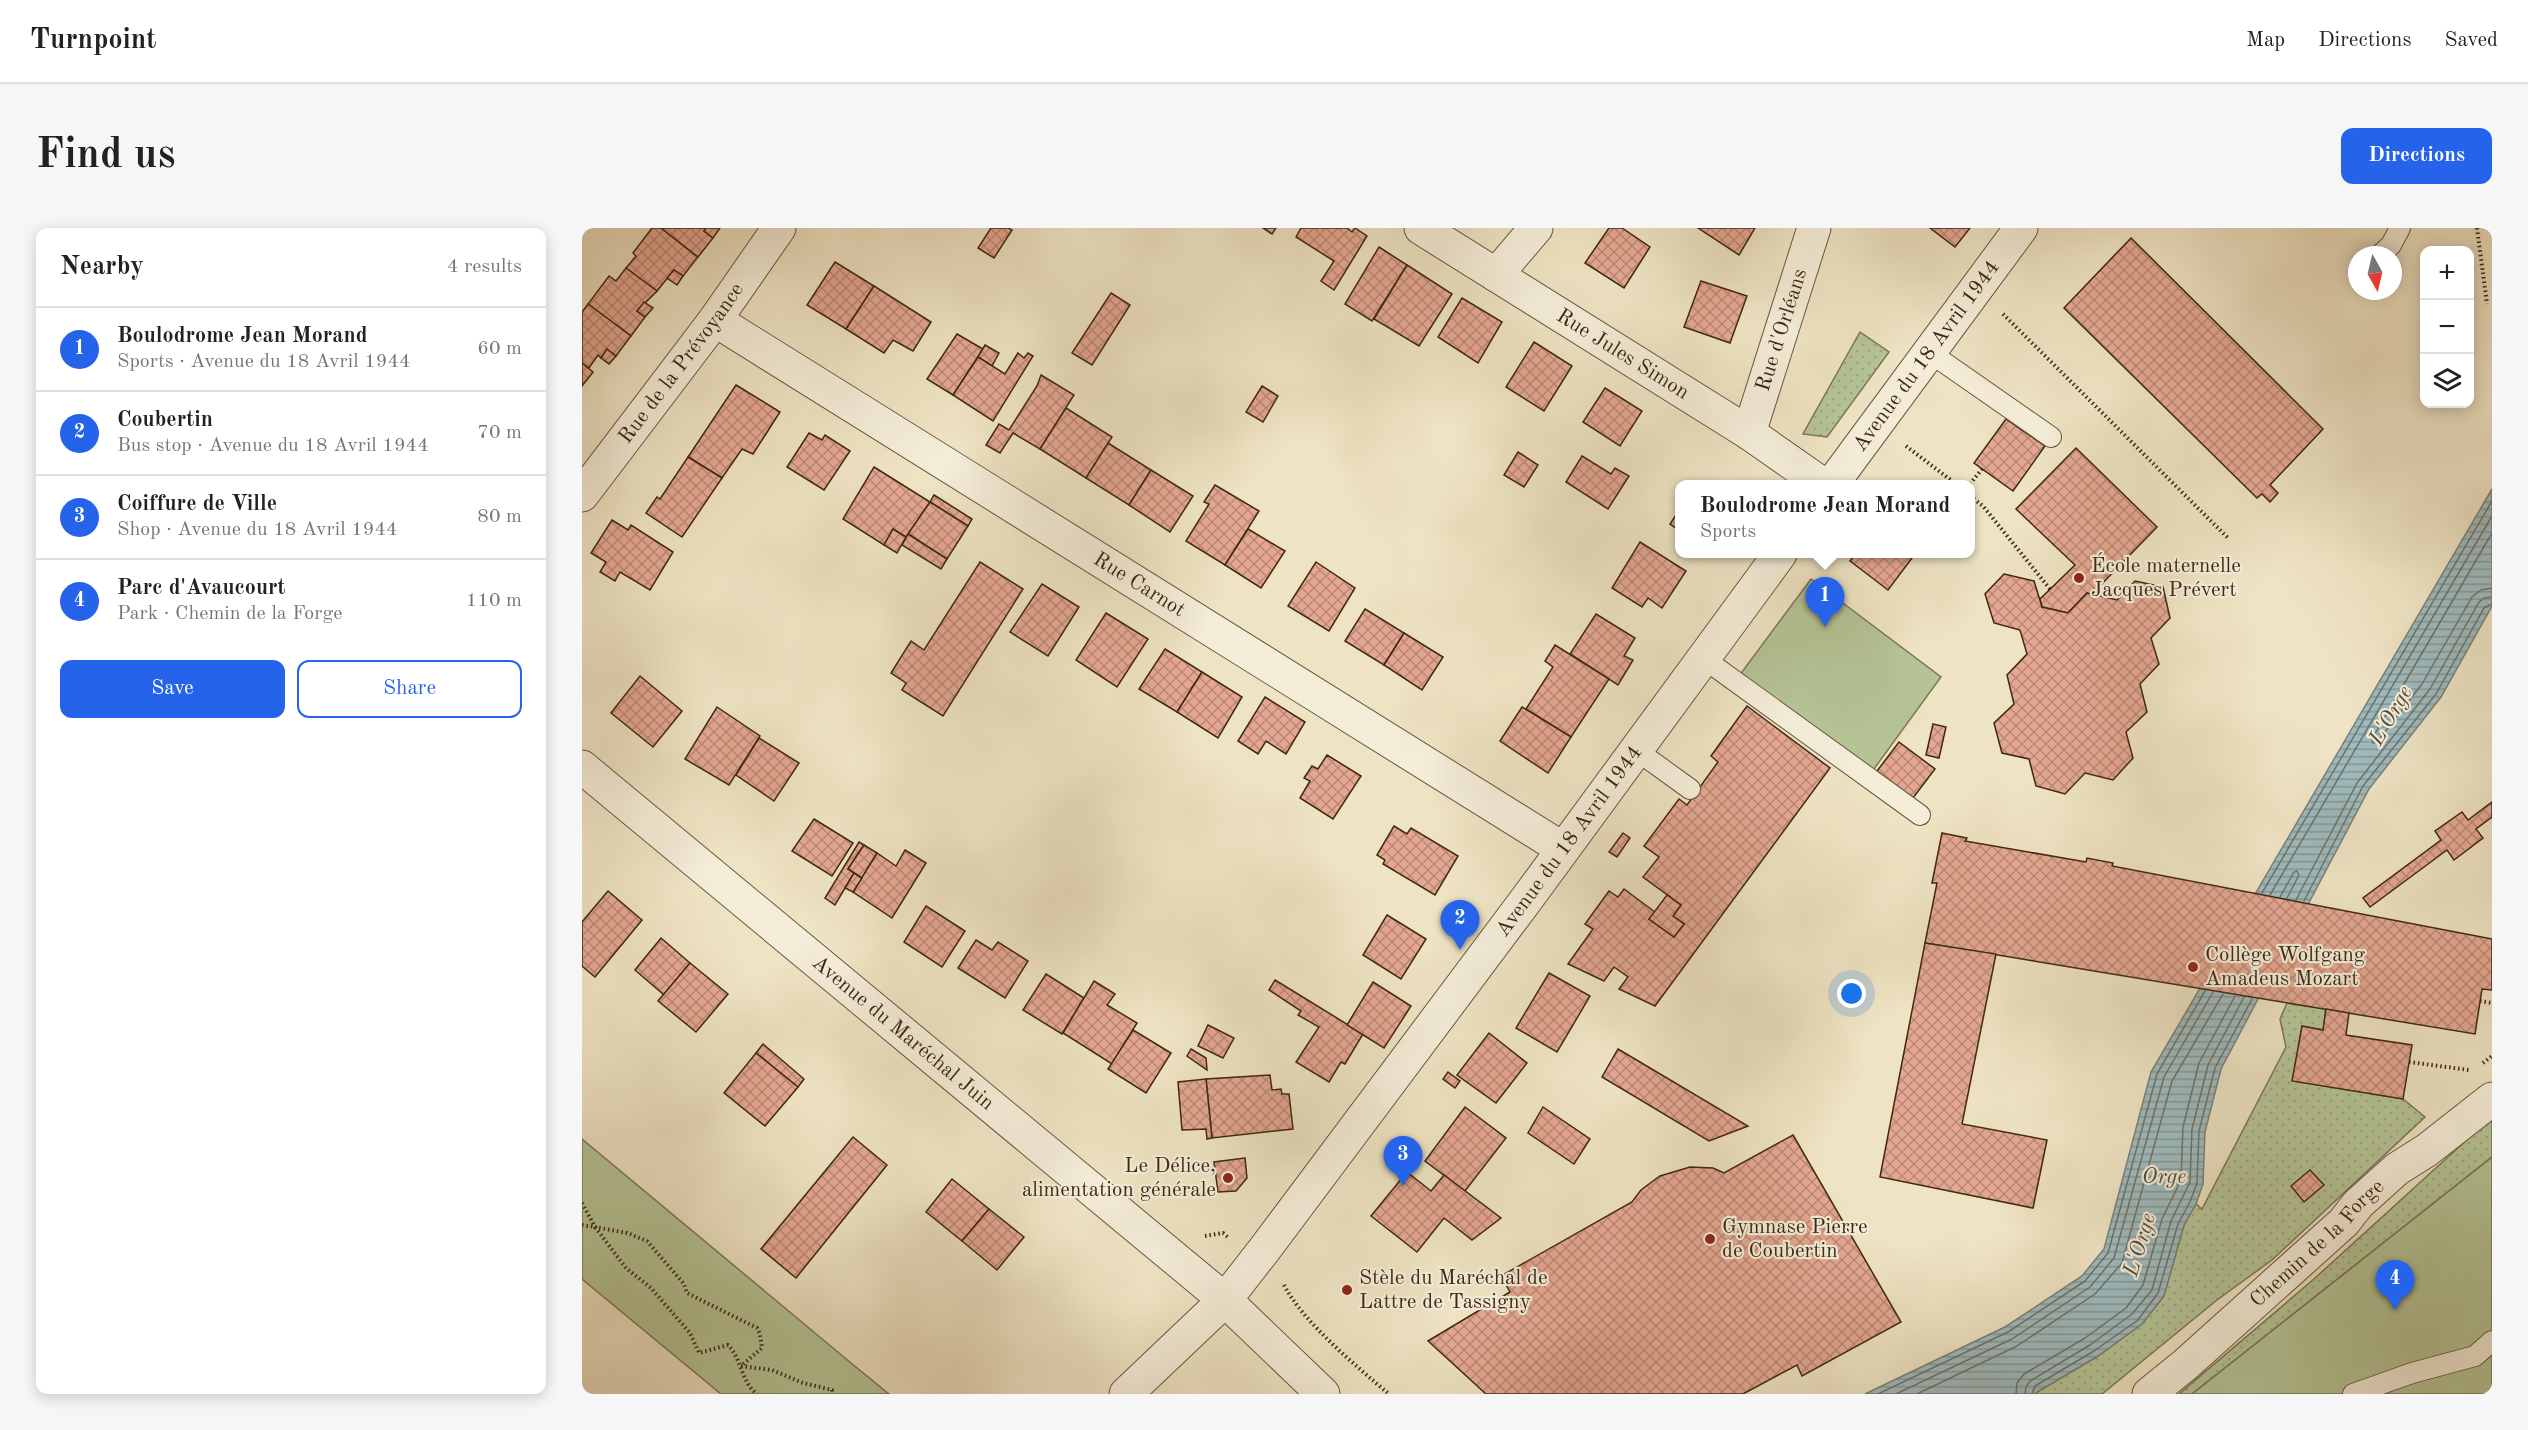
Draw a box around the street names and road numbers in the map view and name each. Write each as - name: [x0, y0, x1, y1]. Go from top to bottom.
- street label: Avenue du 18 Avril 1944: [1849, 257, 2004, 455]
- street label: Rue d'Orléans: [1752, 266, 1811, 394]
- street label: Rue de la Prévoyance: [615, 279, 748, 447]
- street label: Rue Jules Simon: [1553, 305, 1693, 403]
- street label: Rue Carnot: [1090, 548, 1189, 621]
- street label: Avenue du 18 Avril 1944: [1492, 742, 1646, 941]
- street label: Avenue du Maréchal Juin: [808, 952, 998, 1114]
- street label: Chemin de la Forge: [2246, 1175, 2388, 1311]

